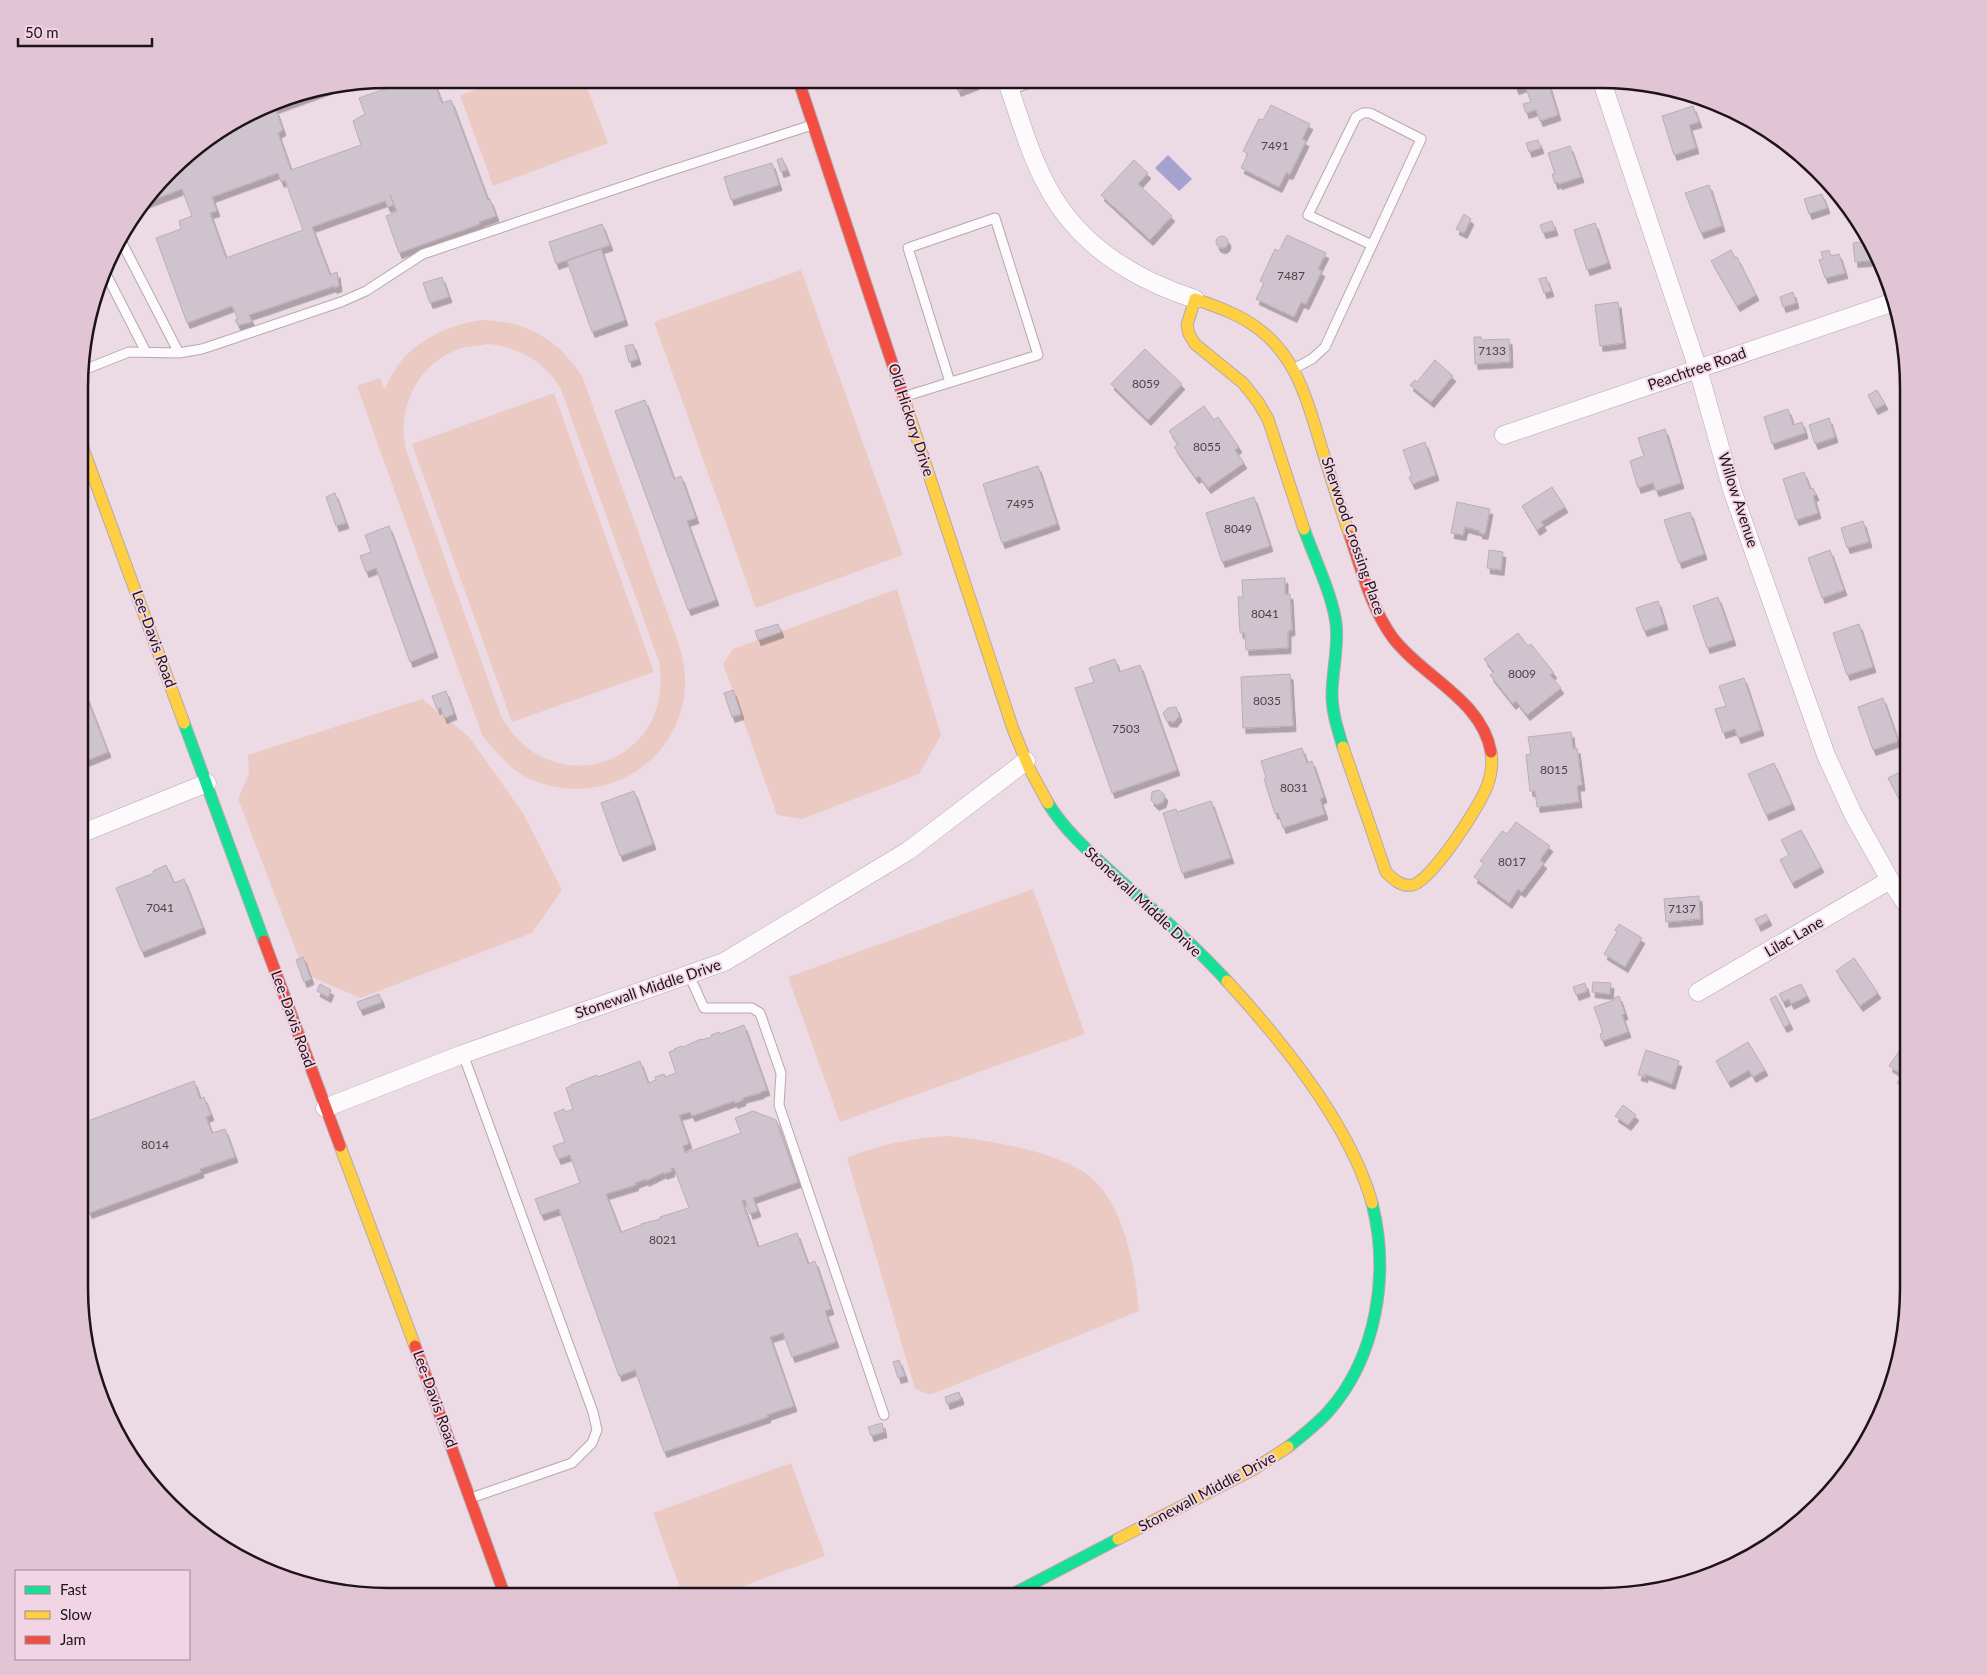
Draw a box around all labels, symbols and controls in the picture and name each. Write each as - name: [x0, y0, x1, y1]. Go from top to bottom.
- scale bar: [18, 15, 151, 47]
- text: 50 m: [25, 23, 59, 41]
- house number: 7491: [1261, 138, 1289, 153]
- house number: 7487: [1277, 268, 1305, 283]
- house number: 7133: [1478, 343, 1506, 358]
- street label: Peachtree Road: [1645, 343, 1748, 393]
- street label: Old Hickory Drive: [885, 361, 939, 479]
- house number: 8059: [1132, 376, 1160, 391]
- house number: 8055: [1193, 439, 1221, 454]
- street label: Willow Avenue: [1715, 450, 1763, 550]
- street label: Sherwood Crossing Place: [1318, 454, 1389, 617]
- house number: 7495: [1006, 496, 1034, 511]
- house number: 8049: [1224, 521, 1252, 536]
- street label: Lee-Davis Road: [129, 588, 181, 690]
- house number: 8041: [1251, 606, 1279, 621]
- house number: 8009: [1508, 666, 1536, 681]
- house number: 8035: [1253, 693, 1281, 708]
- house number: 7503: [1112, 721, 1140, 736]
- house number: 8015: [1540, 762, 1568, 777]
- house number: 8031: [1280, 780, 1308, 795]
- street label: Stonewall Middle Drive: [1082, 842, 1206, 960]
- house number: 8017: [1498, 854, 1526, 869]
- house number: 7041: [146, 900, 174, 915]
- house number: 7137: [1668, 901, 1696, 916]
- street label: Lilac Lane: [1761, 912, 1826, 960]
- street label: Stonewall Middle Drive: [572, 955, 723, 1022]
- street label: Lee-Davis Road: [268, 968, 320, 1070]
- house number: 8014: [141, 1137, 169, 1152]
- house number: 8021: [649, 1232, 677, 1247]
- street label: Lee-Davis Road: [410, 1348, 462, 1450]
- street label: Stonewall Middle Drive: [1135, 1447, 1278, 1535]
- legend: [15, 1570, 190, 1660]
- text: Fast: [60, 1580, 87, 1598]
- text: Slow: [60, 1605, 92, 1623]
- text: Jam: [60, 1630, 86, 1648]

